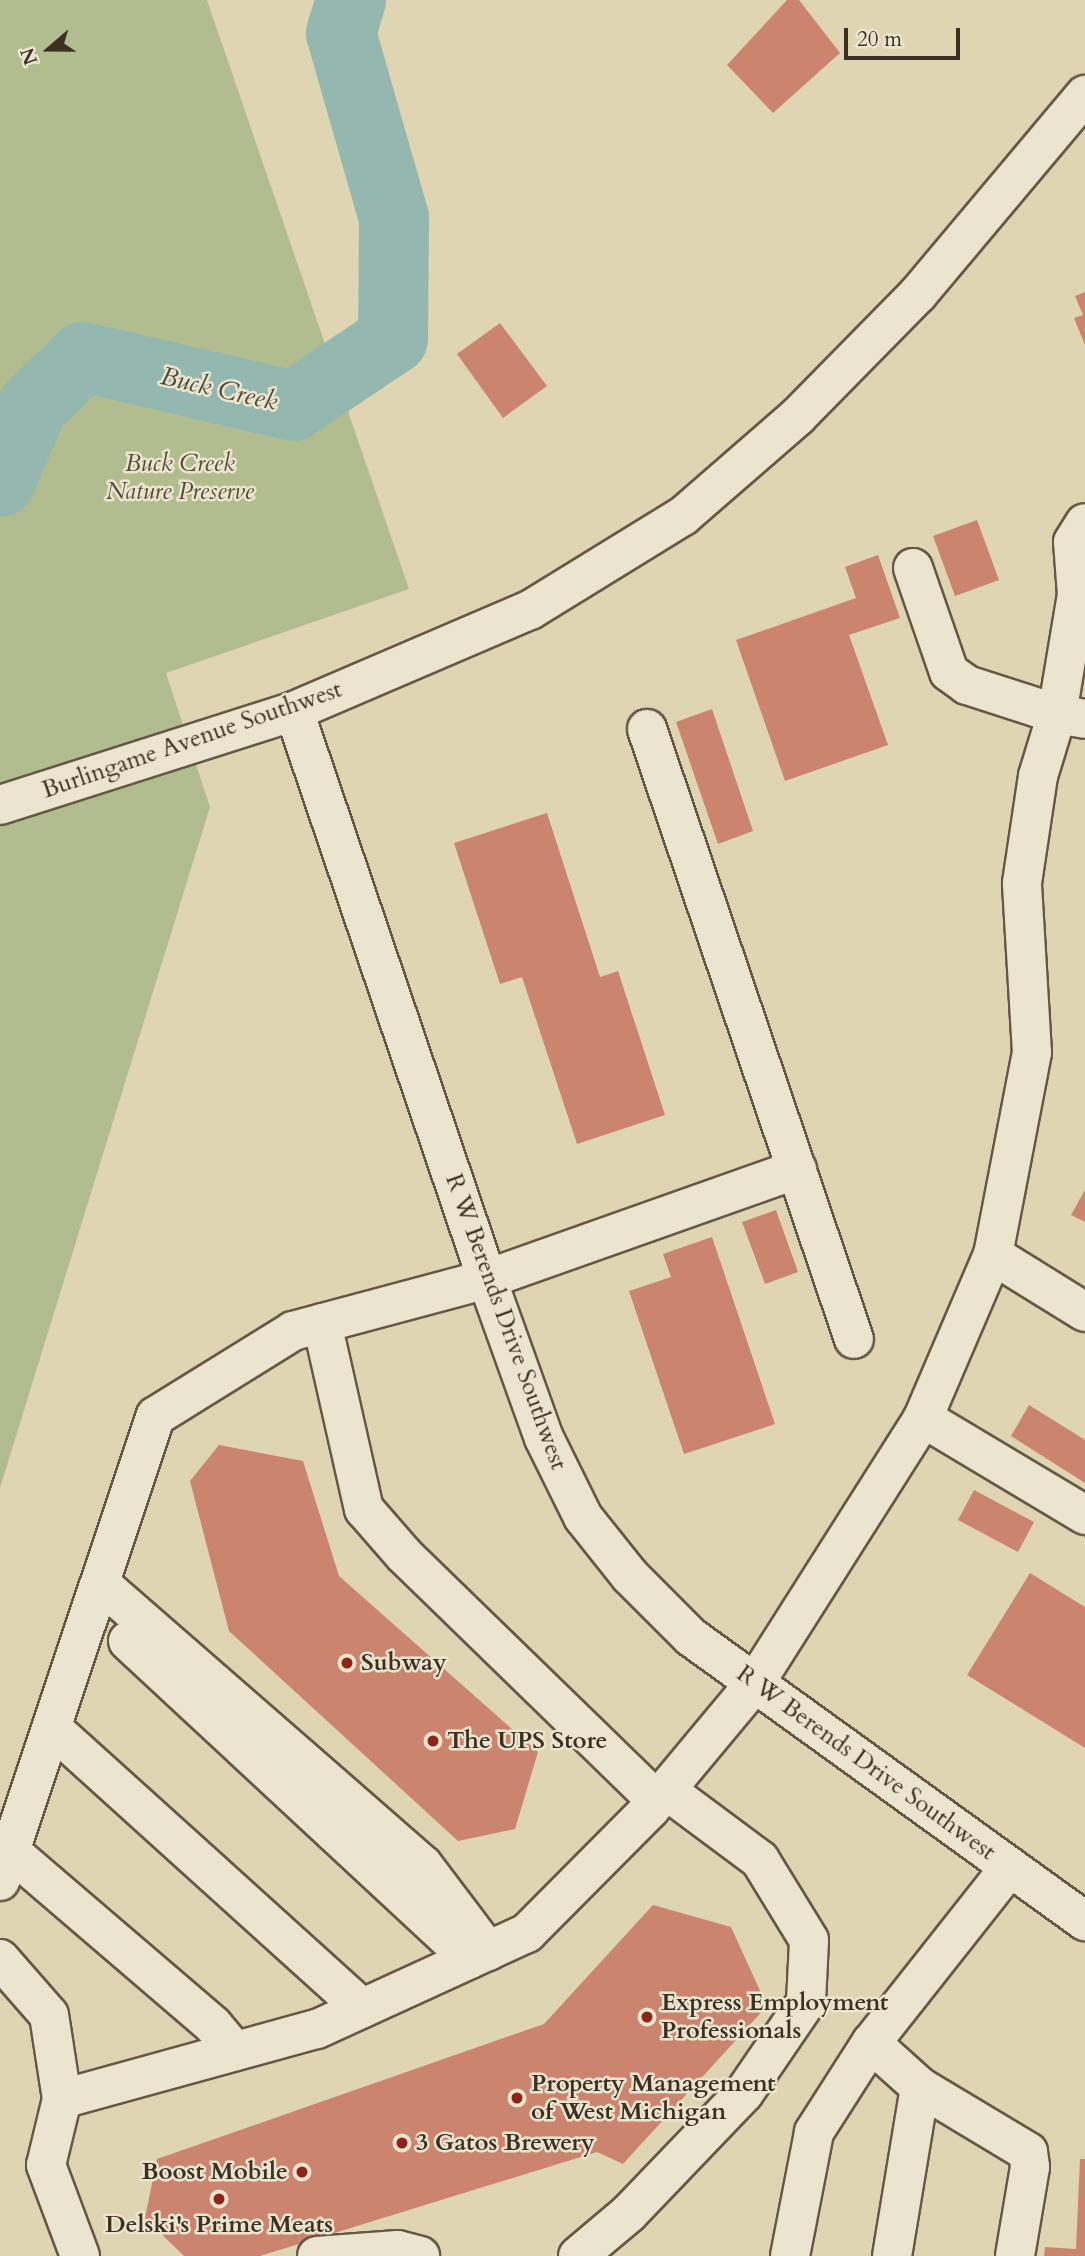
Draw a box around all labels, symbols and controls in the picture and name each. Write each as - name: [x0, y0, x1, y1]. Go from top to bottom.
- north arrow: [14, 14, 84, 84]
- scale bar: [847, 14, 962, 58]
- text: 20 m: [857, 25, 902, 54]
- text: N: [14, 44, 44, 68]
- water label: Buck Creek: [158, 360, 280, 418]
- park label: Buck Creek Nature Preserve: [106, 450, 254, 506]
- street label: Burlingame Avenue Southwest: [38, 675, 346, 805]
- street label: R W Berends Drive Southwest: [439, 1170, 573, 1474]
- place label: Subway: [361, 1649, 447, 1677]
- marker: Subway: [339, 1655, 355, 1671]
- street label: R W Berends Drive Southwest: [731, 1659, 1001, 1867]
- place label: The UPS Store: [447, 1727, 607, 1755]
- marker: The UPS Store: [425, 1733, 441, 1749]
- place label: Express Employment Professionals: [661, 1989, 888, 2045]
- marker: Express Employment Professionals: [639, 2009, 655, 2025]
- place label: Property Management of West Michigan: [531, 2070, 776, 2126]
- marker: Property Management of West Michigan: [509, 2090, 525, 2106]
- place label: 3 Gatos Brewery: [416, 2129, 595, 2157]
- marker: 3 Gatos Brewery: [394, 2135, 410, 2151]
- place label: Boost Mobile: [141, 2158, 288, 2186]
- marker: Boost Mobile: [294, 2164, 310, 2180]
- marker: Delski's Prime Meats: [211, 2191, 227, 2207]
- place label: Delski's Prime Meats: [105, 2211, 333, 2239]

